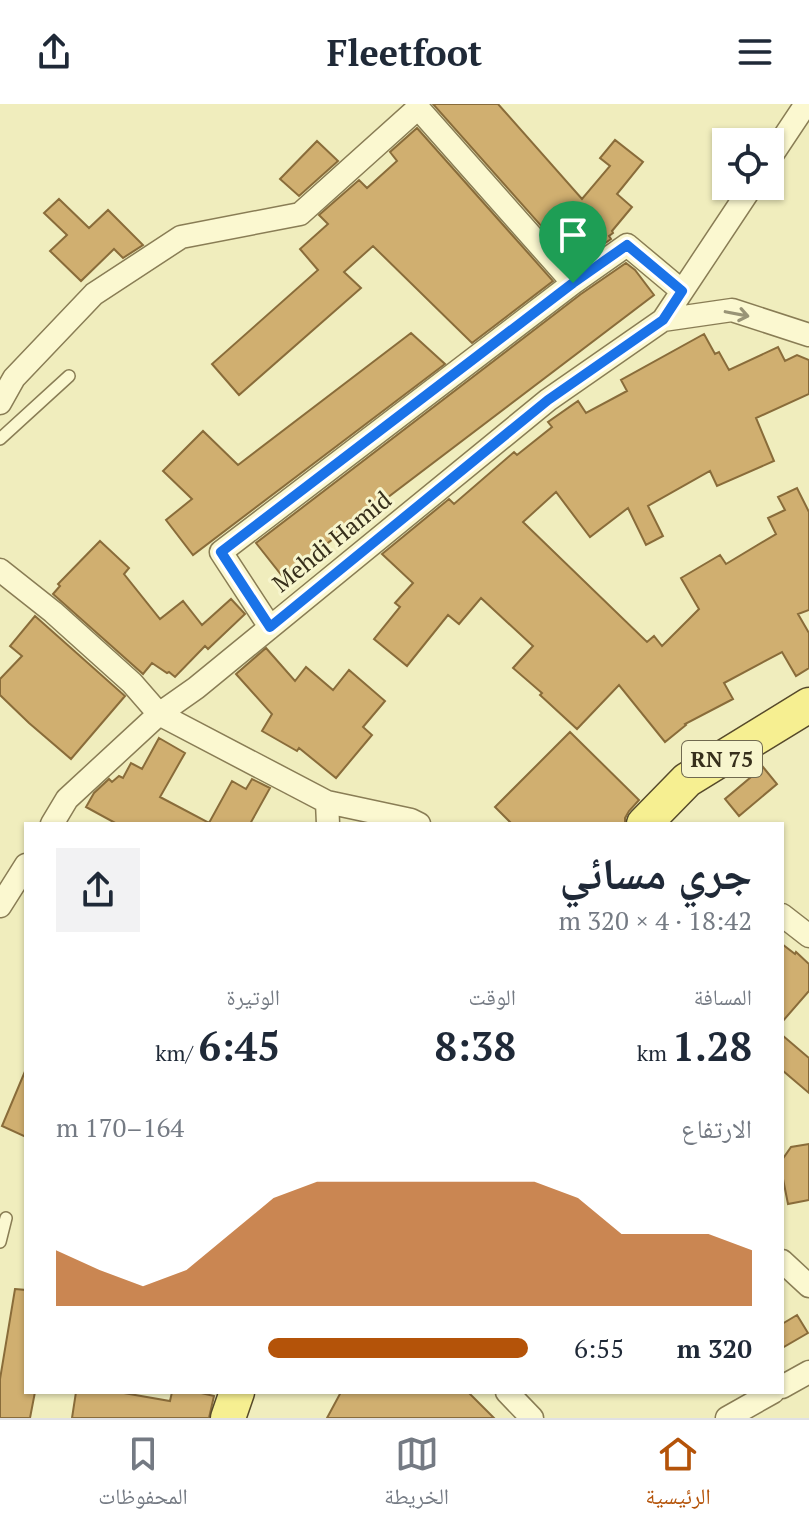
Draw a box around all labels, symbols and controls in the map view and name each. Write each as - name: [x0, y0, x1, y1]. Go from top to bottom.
- text: Fleetfoot: [327, 29, 482, 76]
- icon: share: [32, 30, 76, 74]
- icon: menu: [733, 30, 777, 74]
- map controls: [712, 128, 784, 200]
- button: locate: [712, 128, 784, 200]
- pin: [539, 201, 607, 283]
- icon: arrive: [551, 213, 595, 257]
- one-way arrow: [724, 307, 750, 322]
- street label: Mehdi Hamid: [265, 483, 397, 599]
- road number: RN 75: [682, 741, 762, 777]
- text: جري مسائي: [560, 843, 752, 902]
- button: share: [56, 848, 140, 932]
- text: 18:42 · 4 × 320 m: [558, 903, 752, 937]
- text: الوتيرة: [226, 982, 280, 1011]
- text: الوقت: [469, 982, 516, 1011]
- text: المسافة: [694, 982, 752, 1011]
- text: 6:45: [198, 1019, 280, 1072]
- text: 8:38: [434, 1019, 516, 1072]
- text: 1.28: [672, 1019, 752, 1072]
- text: /km: [155, 1038, 198, 1067]
- text: km: [637, 1038, 672, 1067]
- text: 164–170 m: [56, 1110, 184, 1144]
- text: الارتفاع: [681, 1111, 752, 1145]
- text: 6:55: [574, 1331, 624, 1365]
- text: 320 m: [677, 1331, 752, 1365]
- tab: المحفوظات: [98, 1432, 188, 1518]
- tab: الخريطة: [384, 1432, 449, 1518]
- tab: الرئيسية: [646, 1432, 711, 1518]

